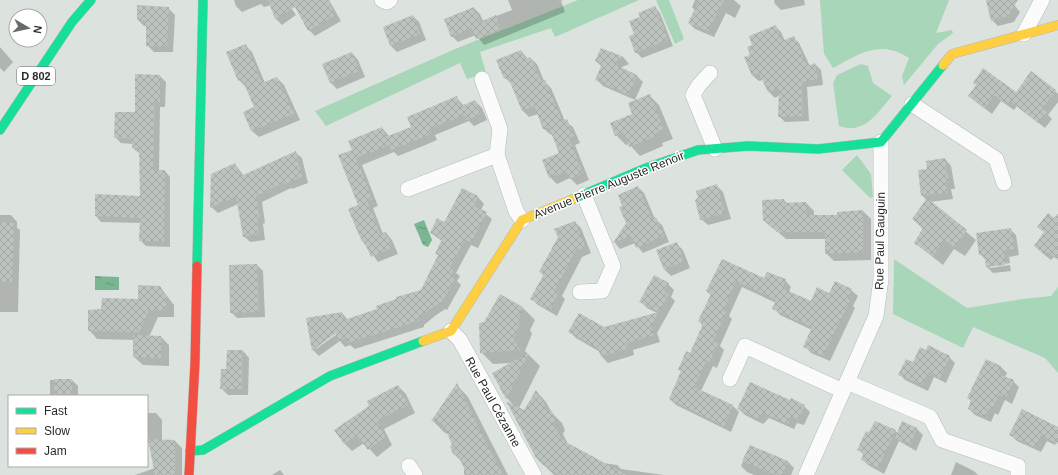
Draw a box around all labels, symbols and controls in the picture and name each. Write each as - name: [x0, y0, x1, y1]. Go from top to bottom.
- north arrow: [8, 8, 48, 48]
- text: N: [31, 25, 44, 34]
- road number: D 802: [17, 67, 55, 85]
- street label: Avenue Pierre Auguste Renoir: [532, 148, 686, 222]
- street label: Rue Paul Gauguin: [872, 192, 888, 290]
- street label: Rue Paul Cézanne: [462, 355, 524, 450]
- legend: [8, 395, 148, 467]
- text: Fast: [44, 404, 68, 418]
- text: Slow: [44, 424, 70, 438]
- text: Jam: [44, 444, 67, 458]

